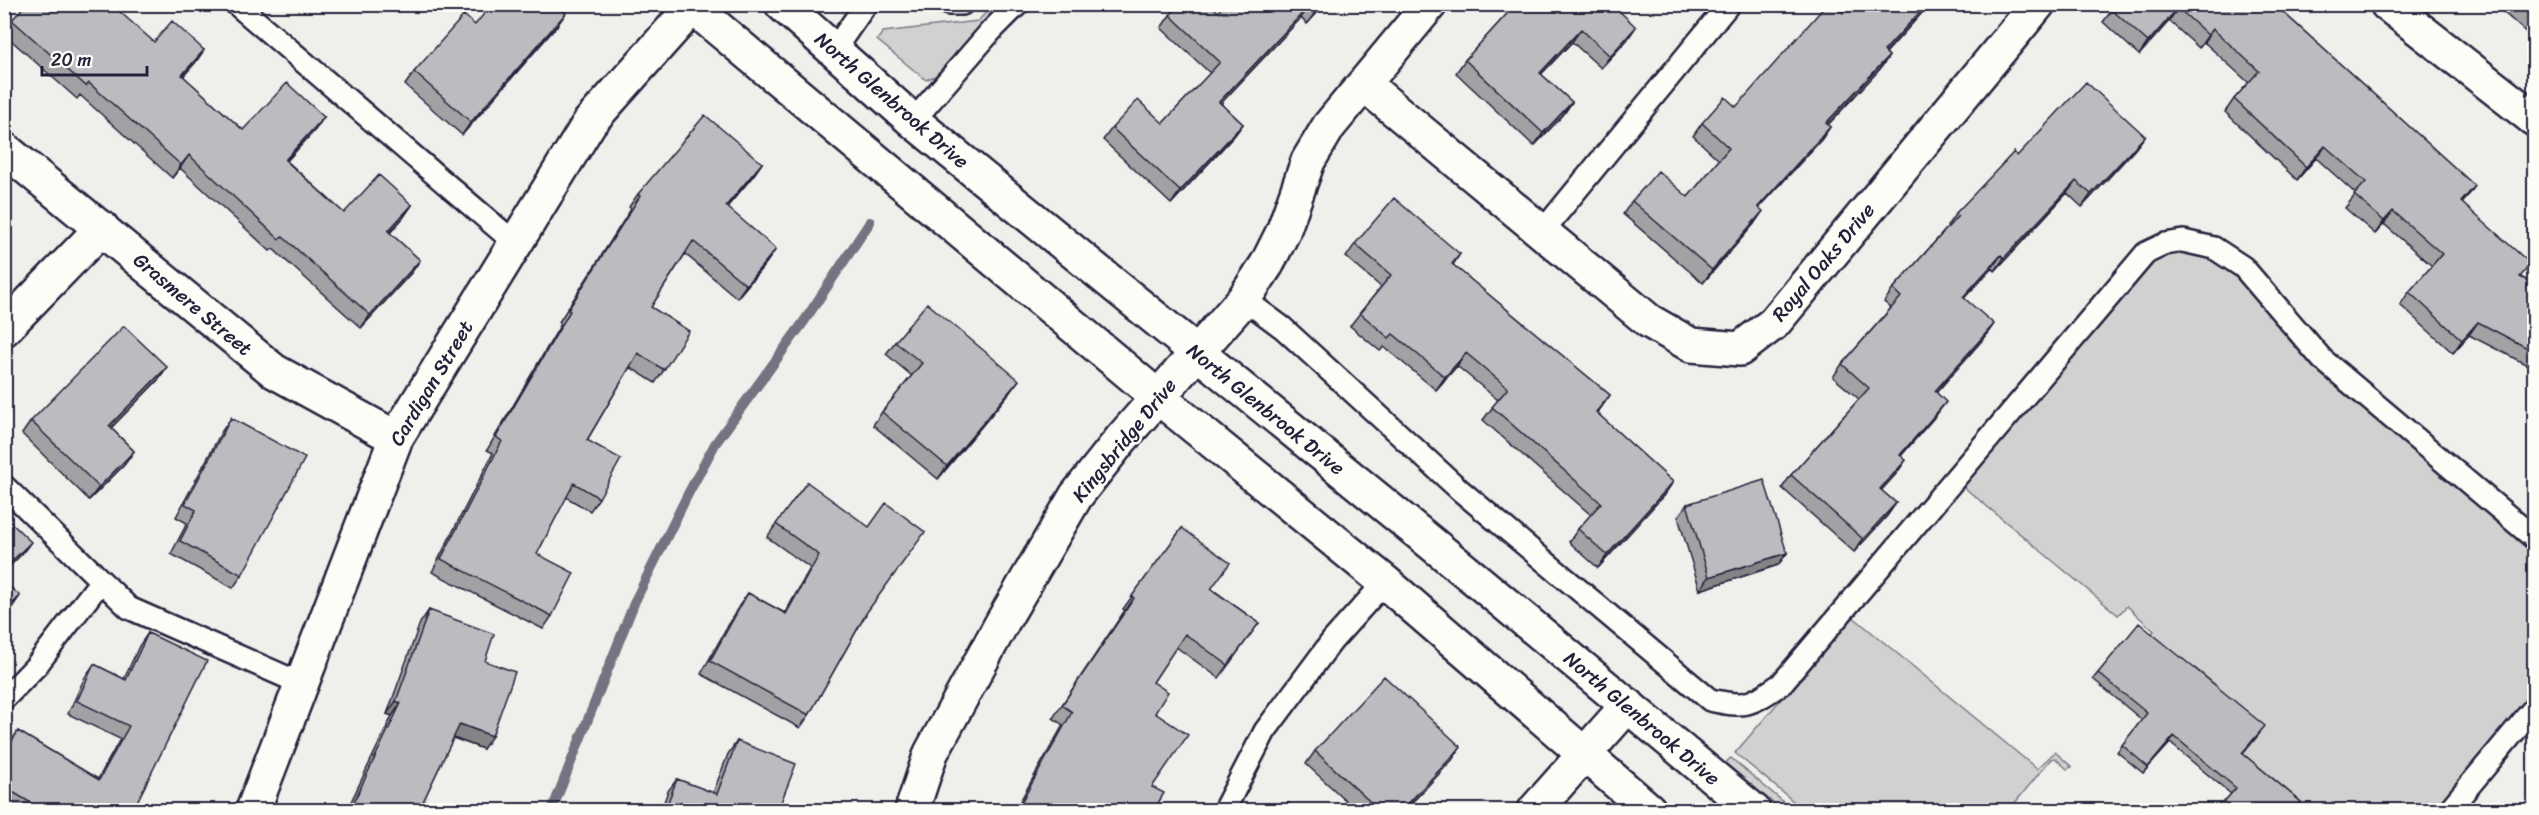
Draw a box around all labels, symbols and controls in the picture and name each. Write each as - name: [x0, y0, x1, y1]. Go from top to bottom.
- street label: North Glenbrook Drive: [806, 23, 977, 178]
- scale bar: [42, 39, 147, 77]
- text: 20 m: [51, 44, 91, 76]
- street label: Royal Oaks Drive: [1763, 195, 1884, 330]
- street label: Grasmere Street: [125, 244, 261, 365]
- street label: Cardigan Street: [380, 313, 483, 453]
- street label: North Glenbrook Drive: [1179, 334, 1353, 485]
- street label: Kingsbridge Drive: [1063, 370, 1186, 510]
- street label: North Glenbrook Drive: [1555, 642, 1728, 795]

